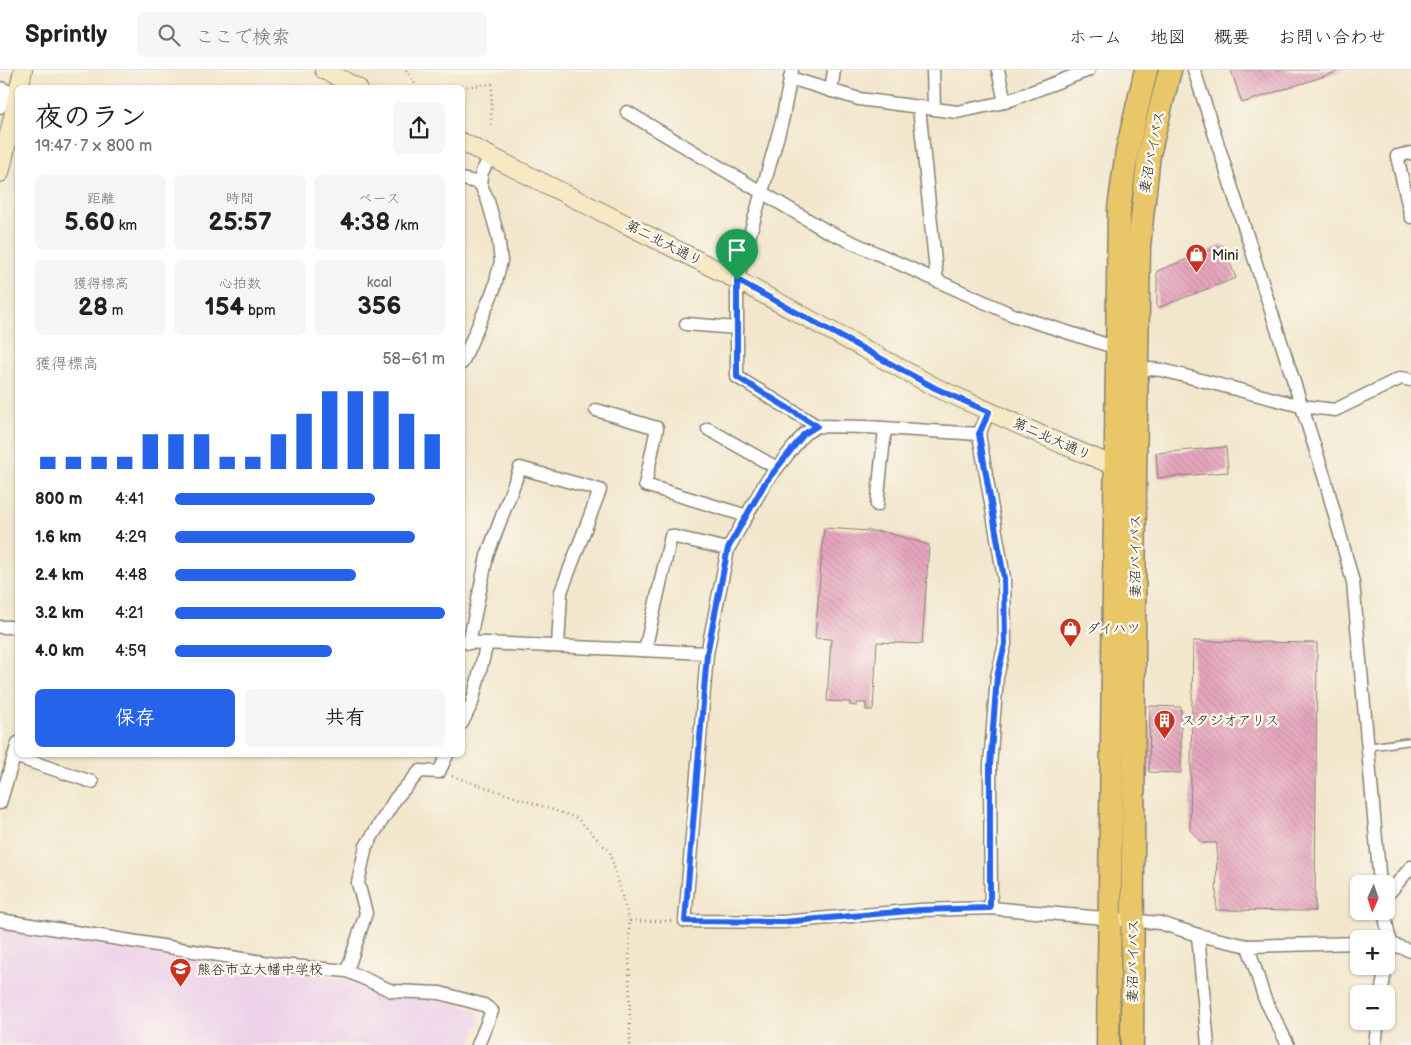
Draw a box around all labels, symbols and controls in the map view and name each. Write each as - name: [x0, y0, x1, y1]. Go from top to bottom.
- search box: [137, 12, 487, 57]
- text: Sprintly: [25, 20, 107, 49]
- icon: search: [155, 21, 183, 49]
- text: ここで検索: [195, 26, 290, 49]
- text: ホーム: [1069, 27, 1122, 48]
- text: 地図: [1150, 27, 1186, 48]
- text: 概要: [1214, 27, 1250, 48]
- text: お問い合わせ: [1278, 27, 1386, 48]
- text: 夜のラン: [35, 101, 147, 134]
- button: share: [393, 102, 445, 154]
- street label: 妻沼バイパス: [1136, 109, 1168, 195]
- text: 19:47 · 7 × 800 m: [35, 137, 152, 156]
- text: 距離: [87, 190, 115, 207]
- text: 時間: [226, 190, 254, 207]
- text: ペース: [359, 190, 400, 207]
- text: 5.60: [64, 207, 115, 238]
- text: 25:57: [208, 207, 272, 238]
- text: 4:38: [340, 207, 390, 238]
- street label: 第二北大通り: [623, 216, 705, 270]
- text: km: [115, 217, 137, 234]
- text: /km: [390, 217, 419, 234]
- pin: [716, 229, 758, 280]
- icon: arrive: [723, 236, 751, 264]
- shop icon: Mini: [1184, 243, 1208, 274]
- place label: Mini: [1212, 247, 1239, 264]
- text: kcal: [367, 274, 392, 291]
- text: 獲得標高: [73, 275, 129, 292]
- text: 心拍数: [219, 275, 261, 292]
- text: 356: [357, 291, 401, 322]
- text: 28: [78, 292, 108, 323]
- text: 154: [204, 292, 244, 323]
- text: m: [108, 302, 123, 319]
- text: bpm: [244, 302, 276, 319]
- text: 58–61 m: [382, 350, 445, 369]
- text: 獲得標高: [35, 355, 99, 374]
- street label: 第二北大通り: [1010, 414, 1094, 464]
- text: 800 m: [35, 490, 83, 509]
- text: 4:41: [115, 490, 144, 509]
- street label: 妻沼バイパス: [1127, 514, 1144, 598]
- text: 1.6 km: [35, 528, 81, 547]
- text: 4:29: [115, 528, 147, 547]
- text: 2.4 km: [35, 566, 84, 585]
- text: 4:48: [115, 566, 147, 585]
- text: 3.2 km: [35, 604, 84, 623]
- text: 4:21: [115, 604, 143, 623]
- shop icon: ダイハツ: [1058, 616, 1082, 647]
- place label: ダイハツ: [1086, 620, 1141, 637]
- text: 4.0 km: [35, 642, 84, 661]
- text: 4:59: [115, 642, 146, 661]
- button: 保存: [35, 689, 235, 747]
- button: 共有: [245, 689, 445, 747]
- building icon: スタジオアリス: [1153, 708, 1177, 739]
- place label: スタジオアリス: [1181, 712, 1279, 729]
- north arrow: [1350, 875, 1395, 920]
- map controls: [1350, 875, 1395, 1030]
- street label: 妻沼バイパス: [1124, 919, 1142, 1003]
- button: +: [1350, 930, 1395, 975]
- school or university icon: 熊谷市立大幡中学校: [169, 957, 193, 988]
- place label: 熊谷市立大幡中学校: [197, 961, 323, 978]
- button: −: [1350, 985, 1395, 1030]

